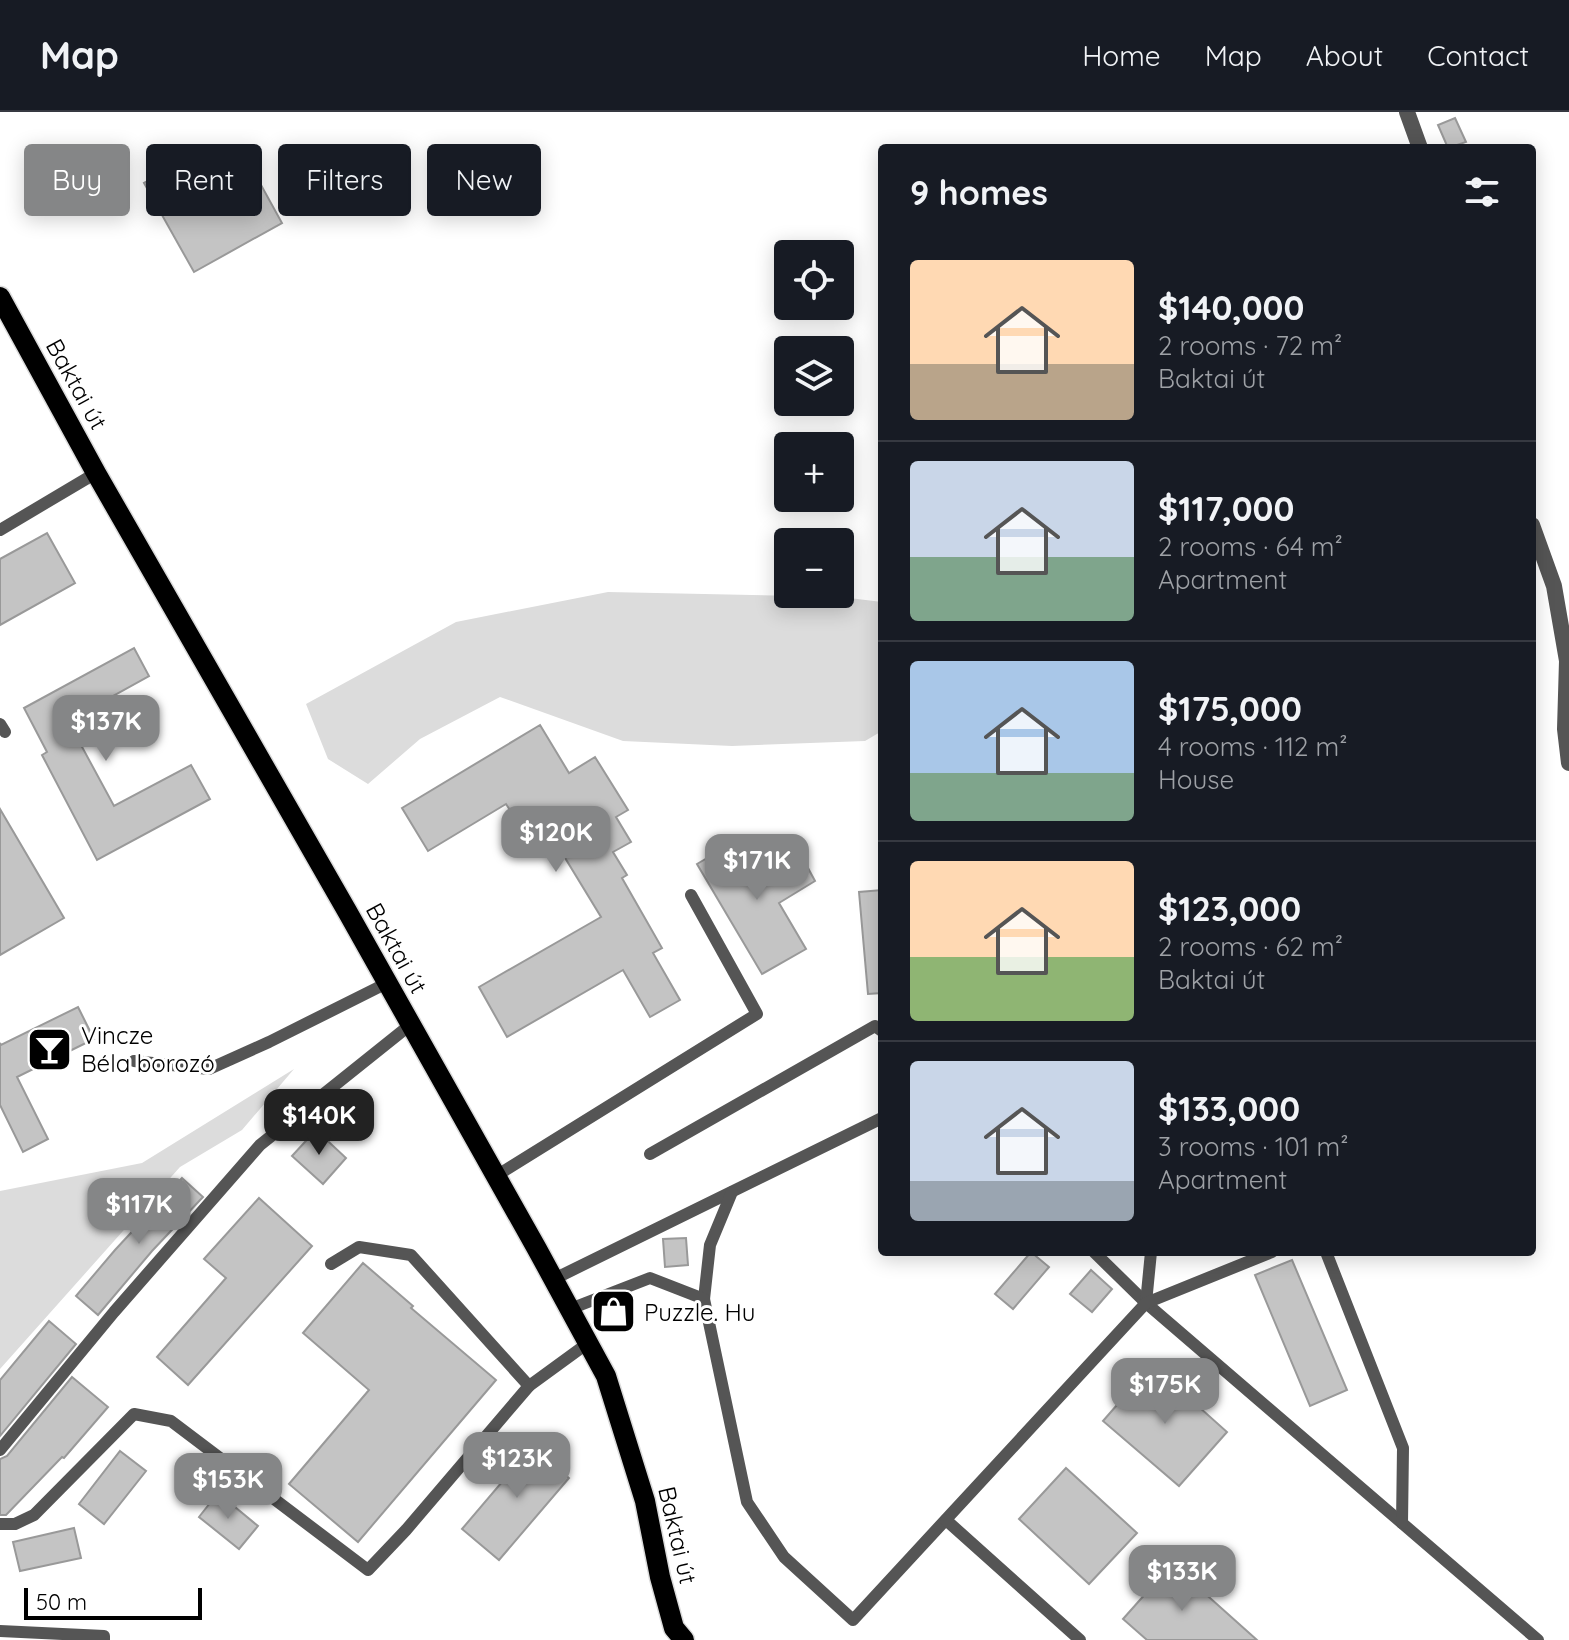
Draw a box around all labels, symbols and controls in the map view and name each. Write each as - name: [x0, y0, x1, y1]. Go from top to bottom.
- text: Map: [40, 31, 119, 79]
- text: Home: [1082, 38, 1161, 73]
- text: Map: [1205, 38, 1262, 73]
- text: About: [1306, 38, 1383, 73]
- text: Contact: [1427, 38, 1529, 73]
- chip: Buy: [24, 144, 130, 216]
- chip: Rent: [146, 144, 262, 216]
- chip: Filters: [278, 144, 411, 216]
- chip: New: [427, 144, 541, 216]
- icon: filters: [1460, 170, 1504, 214]
- text: 9 homes: [910, 171, 1048, 214]
- map controls: [774, 240, 854, 608]
- button: locate: [774, 240, 854, 320]
- text: $140,000: [1158, 286, 1304, 329]
- icon: home: [974, 292, 1070, 388]
- text: 2 rooms · 72 m²: [1158, 329, 1342, 362]
- street label: Baktai út: [40, 333, 114, 435]
- button: layers: [774, 336, 854, 416]
- text: Baktai út: [1158, 362, 1265, 395]
- button: +: [774, 432, 854, 512]
- text: $117,000: [1158, 487, 1294, 530]
- icon: home: [974, 493, 1070, 589]
- button: −: [774, 528, 854, 608]
- text: 2 rooms · 64 m²: [1158, 530, 1343, 563]
- text: Apartment: [1158, 563, 1287, 596]
- text: $175,000: [1158, 687, 1302, 730]
- icon: home: [974, 693, 1070, 789]
- pin: $137K: [50, 695, 162, 763]
- text: $137K: [71, 704, 141, 737]
- text: 4 rooms · 112 m²: [1158, 730, 1348, 763]
- text: House: [1158, 763, 1234, 796]
- pin: $120K: [500, 806, 612, 874]
- text: $120K: [519, 815, 593, 848]
- pin: $171K: [701, 834, 813, 902]
- text: $171K: [723, 843, 791, 876]
- text: $123,000: [1158, 887, 1301, 930]
- icon: home: [974, 893, 1070, 989]
- street label: Baktai út: [360, 897, 434, 999]
- text: 2 rooms · 62 m²: [1158, 930, 1343, 963]
- text: Baktai út: [1158, 963, 1265, 996]
- place label: Vincze Béla borozó: [81, 1020, 215, 1078]
- bar icon: Vincze Béla borozó: [26, 1025, 74, 1073]
- text: $133,000: [1158, 1087, 1300, 1130]
- pin: $140K: [263, 1089, 375, 1157]
- icon: home: [974, 1093, 1070, 1189]
- text: $140K: [282, 1098, 356, 1131]
- text: 3 rooms · 101 m²: [1158, 1130, 1349, 1163]
- text: Apartment: [1158, 1163, 1287, 1196]
- pin: $117K: [83, 1178, 195, 1246]
- text: $117K: [105, 1187, 173, 1220]
- shop icon: Puzzle. Hu: [589, 1288, 637, 1336]
- place label: Puzzle. Hu: [644, 1297, 756, 1327]
- pin: $175K: [1109, 1358, 1221, 1426]
- text: $175K: [1129, 1367, 1201, 1400]
- pin: $123K: [461, 1432, 573, 1500]
- text: $123K: [481, 1441, 553, 1474]
- pin: $153K: [172, 1453, 284, 1521]
- text: $153K: [192, 1462, 264, 1495]
- street label: Baktai út: [652, 1483, 704, 1587]
- pin: $133K: [1126, 1545, 1238, 1613]
- text: $133K: [1147, 1554, 1217, 1587]
- scale bar: [24, 1584, 202, 1620]
- text: 50 m: [36, 1588, 87, 1616]

